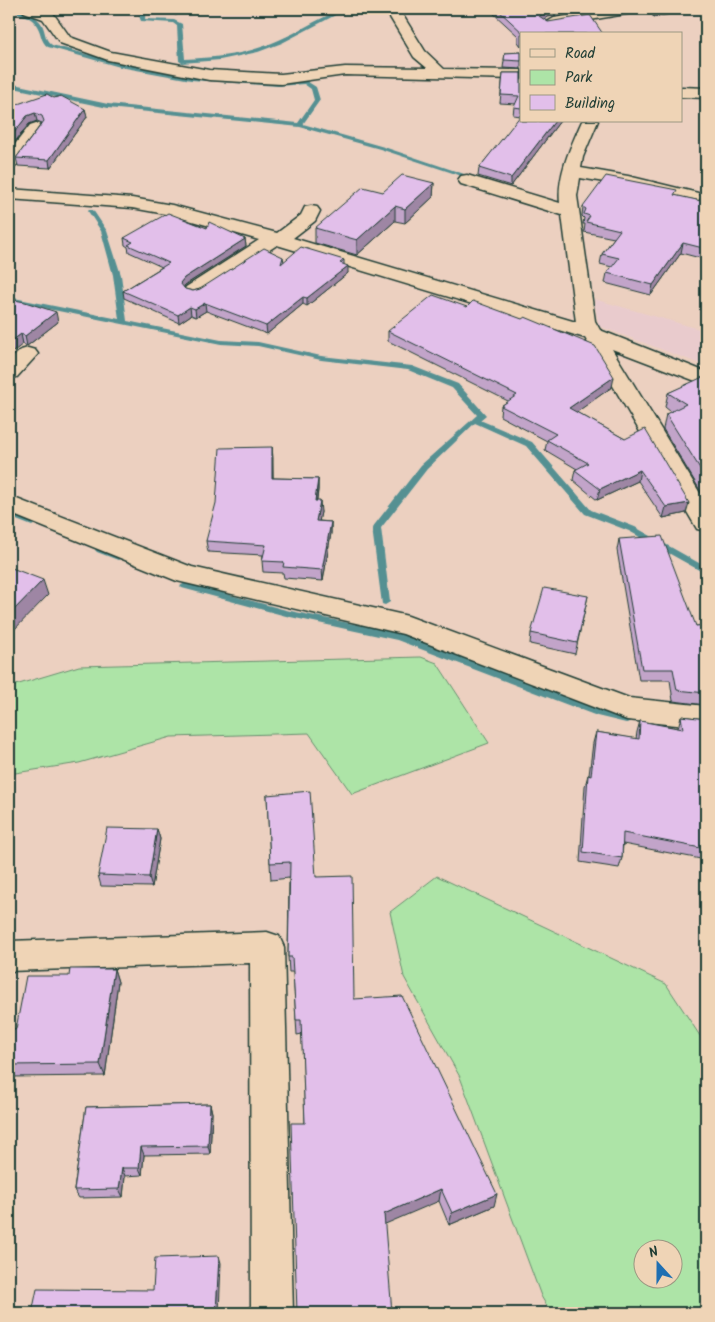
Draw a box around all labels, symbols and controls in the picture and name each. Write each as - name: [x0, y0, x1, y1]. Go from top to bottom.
- legend: [520, 32, 682, 122]
- text: Road: [565, 42, 596, 66]
- text: Park: [565, 66, 593, 90]
- text: Building: [565, 92, 615, 116]
- north arrow: [632, 1240, 682, 1290]
- text: N: [646, 1241, 662, 1265]

